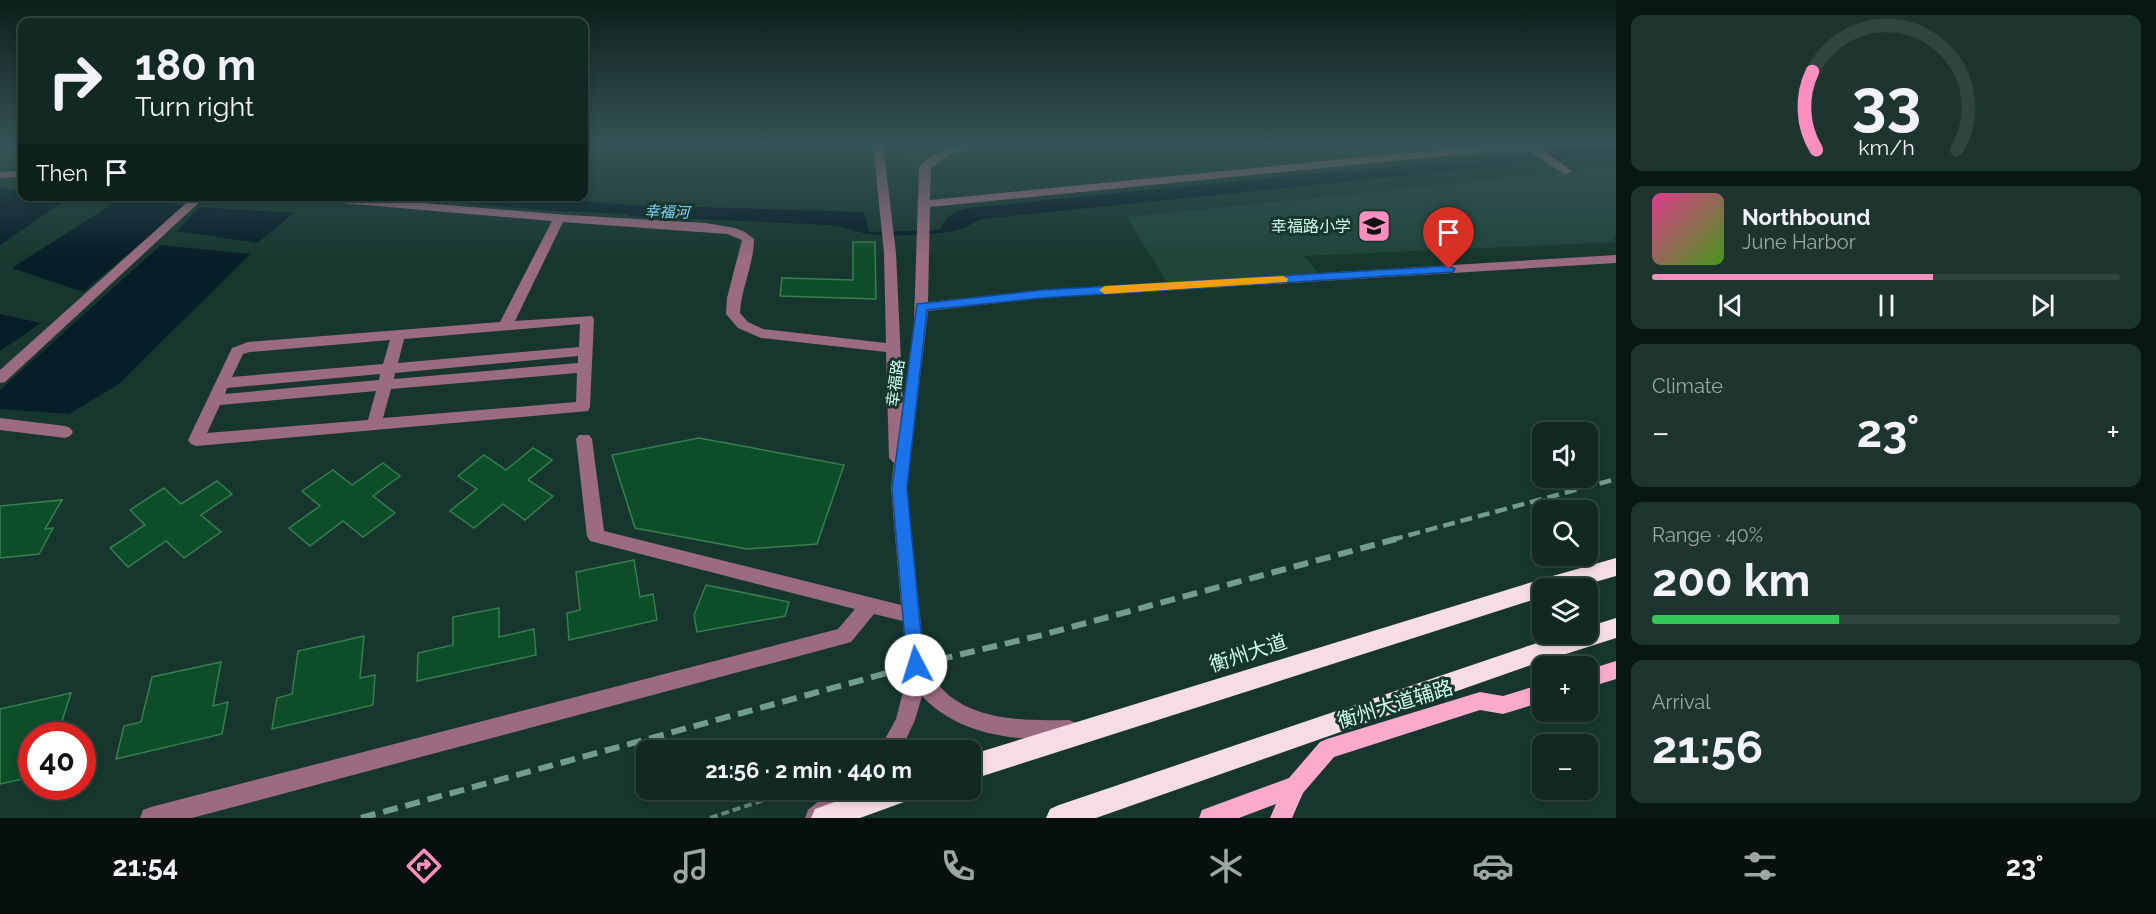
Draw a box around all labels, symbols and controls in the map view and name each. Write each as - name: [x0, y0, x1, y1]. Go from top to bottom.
- text: 180 m: [135, 41, 256, 90]
- icon: right: [36, 42, 114, 120]
- text: 33: [1851, 65, 1921, 139]
- text: Turn right: [135, 91, 254, 122]
- text: km/h: [1858, 135, 1914, 160]
- icon: arrive: [100, 156, 133, 189]
- text: Then: [36, 160, 88, 186]
- water label: 幸福河: [644, 202, 693, 222]
- text: Northbound: [1742, 204, 1871, 230]
- pin: [1423, 207, 1474, 269]
- school or university icon: 幸福路小学: [1356, 208, 1392, 244]
- icon: arrive: [1432, 216, 1465, 249]
- place label: 幸福路小学: [1271, 217, 1351, 236]
- text: June Harbor: [1742, 230, 1856, 254]
- icon: previous: [1714, 289, 1747, 322]
- icon: pause: [1870, 289, 1903, 322]
- icon: next: [2026, 289, 2059, 322]
- street label: 幸福路: [883, 358, 908, 408]
- text: Climate: [1652, 374, 1723, 398]
- text: 23°: [1857, 405, 1919, 458]
- text: −: [1652, 413, 1670, 452]
- text: +: [2106, 413, 2120, 452]
- map controls: [1532, 422, 1598, 800]
- button: sound: [1532, 422, 1598, 488]
- button: search: [1532, 500, 1598, 566]
- text: Range · 40%: [1652, 523, 1763, 547]
- text: 200 km: [1652, 554, 1810, 607]
- button: layers: [1532, 578, 1598, 644]
- street label: 衡州大道: [1206, 629, 1290, 677]
- position arrow: [884, 633, 948, 697]
- button: +: [1532, 656, 1598, 722]
- street label: 衡州大道辅路: [1334, 675, 1456, 733]
- text: Arrival: [1652, 690, 1711, 714]
- text: 21:56: [1652, 721, 1763, 774]
- speed limit sign: 40: [18, 722, 96, 800]
- button: −: [1532, 734, 1598, 800]
- text: 21:56 · 2 min · 440 m: [705, 757, 912, 783]
- icon: directions: [403, 845, 445, 887]
- icon: music: [670, 845, 712, 887]
- icon: phone: [937, 845, 979, 887]
- icon: climate: [1205, 845, 1247, 887]
- icon: car: [1472, 845, 1514, 887]
- icon: filters: [1739, 845, 1781, 887]
- text: 21:54: [113, 851, 178, 882]
- text: 23°: [2006, 851, 2043, 882]

